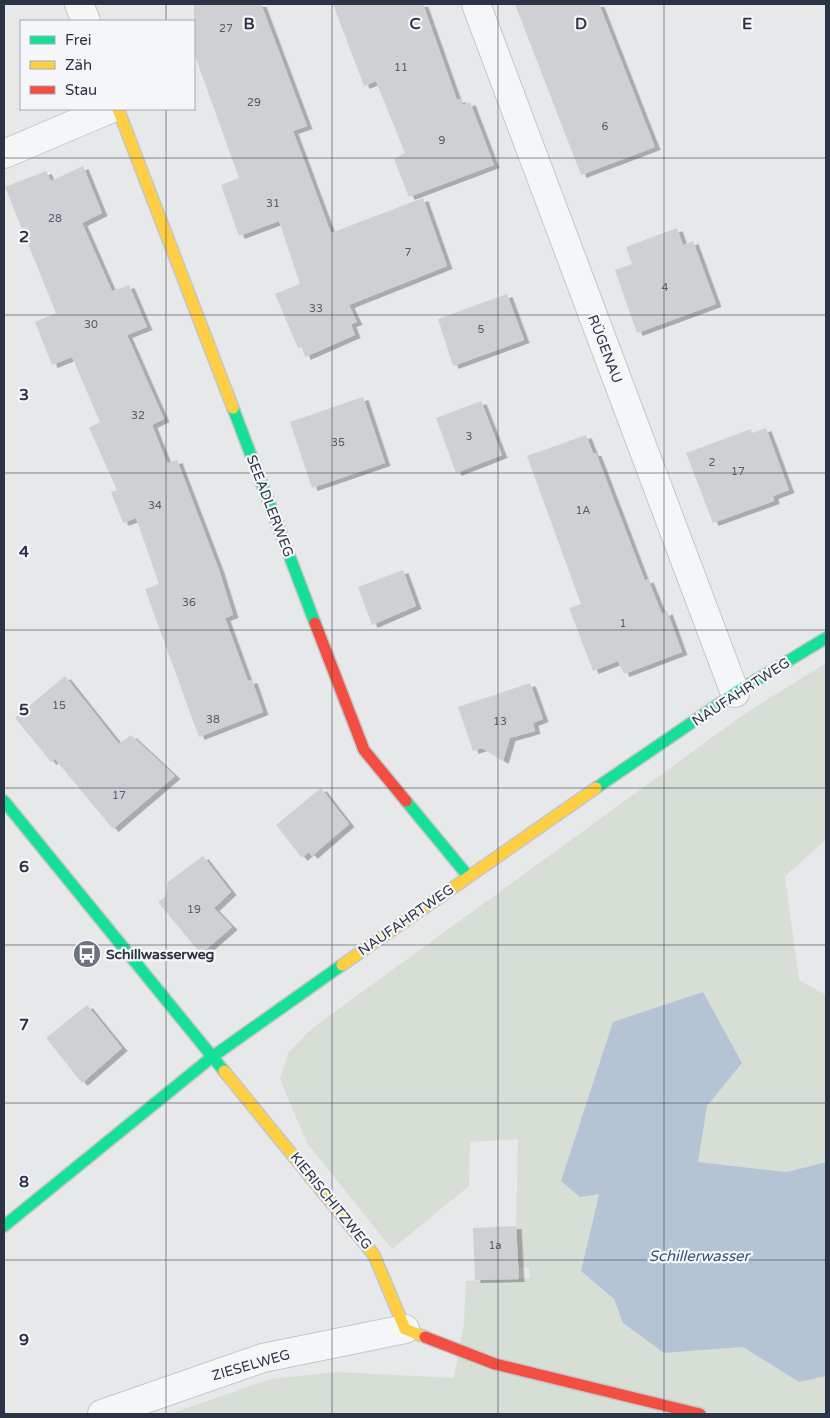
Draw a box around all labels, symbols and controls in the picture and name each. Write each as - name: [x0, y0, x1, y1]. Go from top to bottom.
- text: B: [243, 14, 255, 34]
- text: C: [409, 14, 421, 34]
- text: D: [575, 14, 587, 34]
- text: E: [742, 14, 752, 34]
- legend: [20, 20, 195, 110]
- house number: 27: [219, 22, 233, 35]
- text: Frei: [65, 31, 91, 49]
- text: Zäh: [65, 56, 92, 74]
- house number: 11: [394, 61, 408, 74]
- text: Stau: [65, 81, 97, 99]
- house number: 29: [247, 96, 261, 109]
- house number: 6: [602, 120, 609, 133]
- house number: 9: [439, 134, 446, 147]
- house number: 31: [266, 197, 280, 210]
- house number: 28: [48, 212, 62, 225]
- text: 2: [19, 227, 29, 247]
- house number: 7: [405, 246, 412, 259]
- house number: 4: [662, 281, 669, 294]
- house number: 33: [309, 302, 323, 315]
- street label: RÜGENAU: [584, 312, 626, 386]
- house number: 30: [84, 318, 98, 331]
- house number: 5: [478, 323, 485, 336]
- text: 3: [19, 385, 29, 405]
- house number: 32: [131, 409, 145, 422]
- house number: 3: [466, 430, 473, 443]
- house number: 35: [331, 436, 345, 449]
- street label: SEEADLERWEG: [243, 453, 297, 559]
- house number: 2: [709, 456, 716, 469]
- house number: 17: [731, 465, 745, 478]
- house number: 34: [148, 499, 162, 512]
- house number: 1A: [575, 504, 591, 517]
- text: 4: [19, 542, 29, 562]
- house number: 36: [182, 596, 196, 609]
- house number: 1: [620, 617, 626, 630]
- street label: NAUFAHRTWEG: [689, 654, 793, 730]
- house number: 15: [52, 699, 66, 712]
- text: 5: [19, 700, 29, 720]
- house number: 38: [206, 713, 220, 726]
- house number: 13: [493, 715, 507, 728]
- house number: 17: [112, 789, 126, 802]
- text: 6: [19, 857, 29, 877]
- street label: NAUFAHRTWEG: [355, 881, 457, 959]
- house number: 19: [187, 903, 201, 916]
- bus stop icon: Schillwasserweg: [72, 939, 102, 969]
- place label: Schillwasserweg: [106, 946, 215, 963]
- text: 7: [19, 1015, 29, 1035]
- street label: KIERISCHITZWEG: [287, 1149, 375, 1253]
- text: 8: [19, 1172, 29, 1192]
- house number: 1a: [488, 1239, 502, 1252]
- water label: Schillerwasser: [649, 1247, 752, 1265]
- text: 9: [19, 1330, 29, 1350]
- street label: ZIESELWEG: [210, 1346, 292, 1384]

